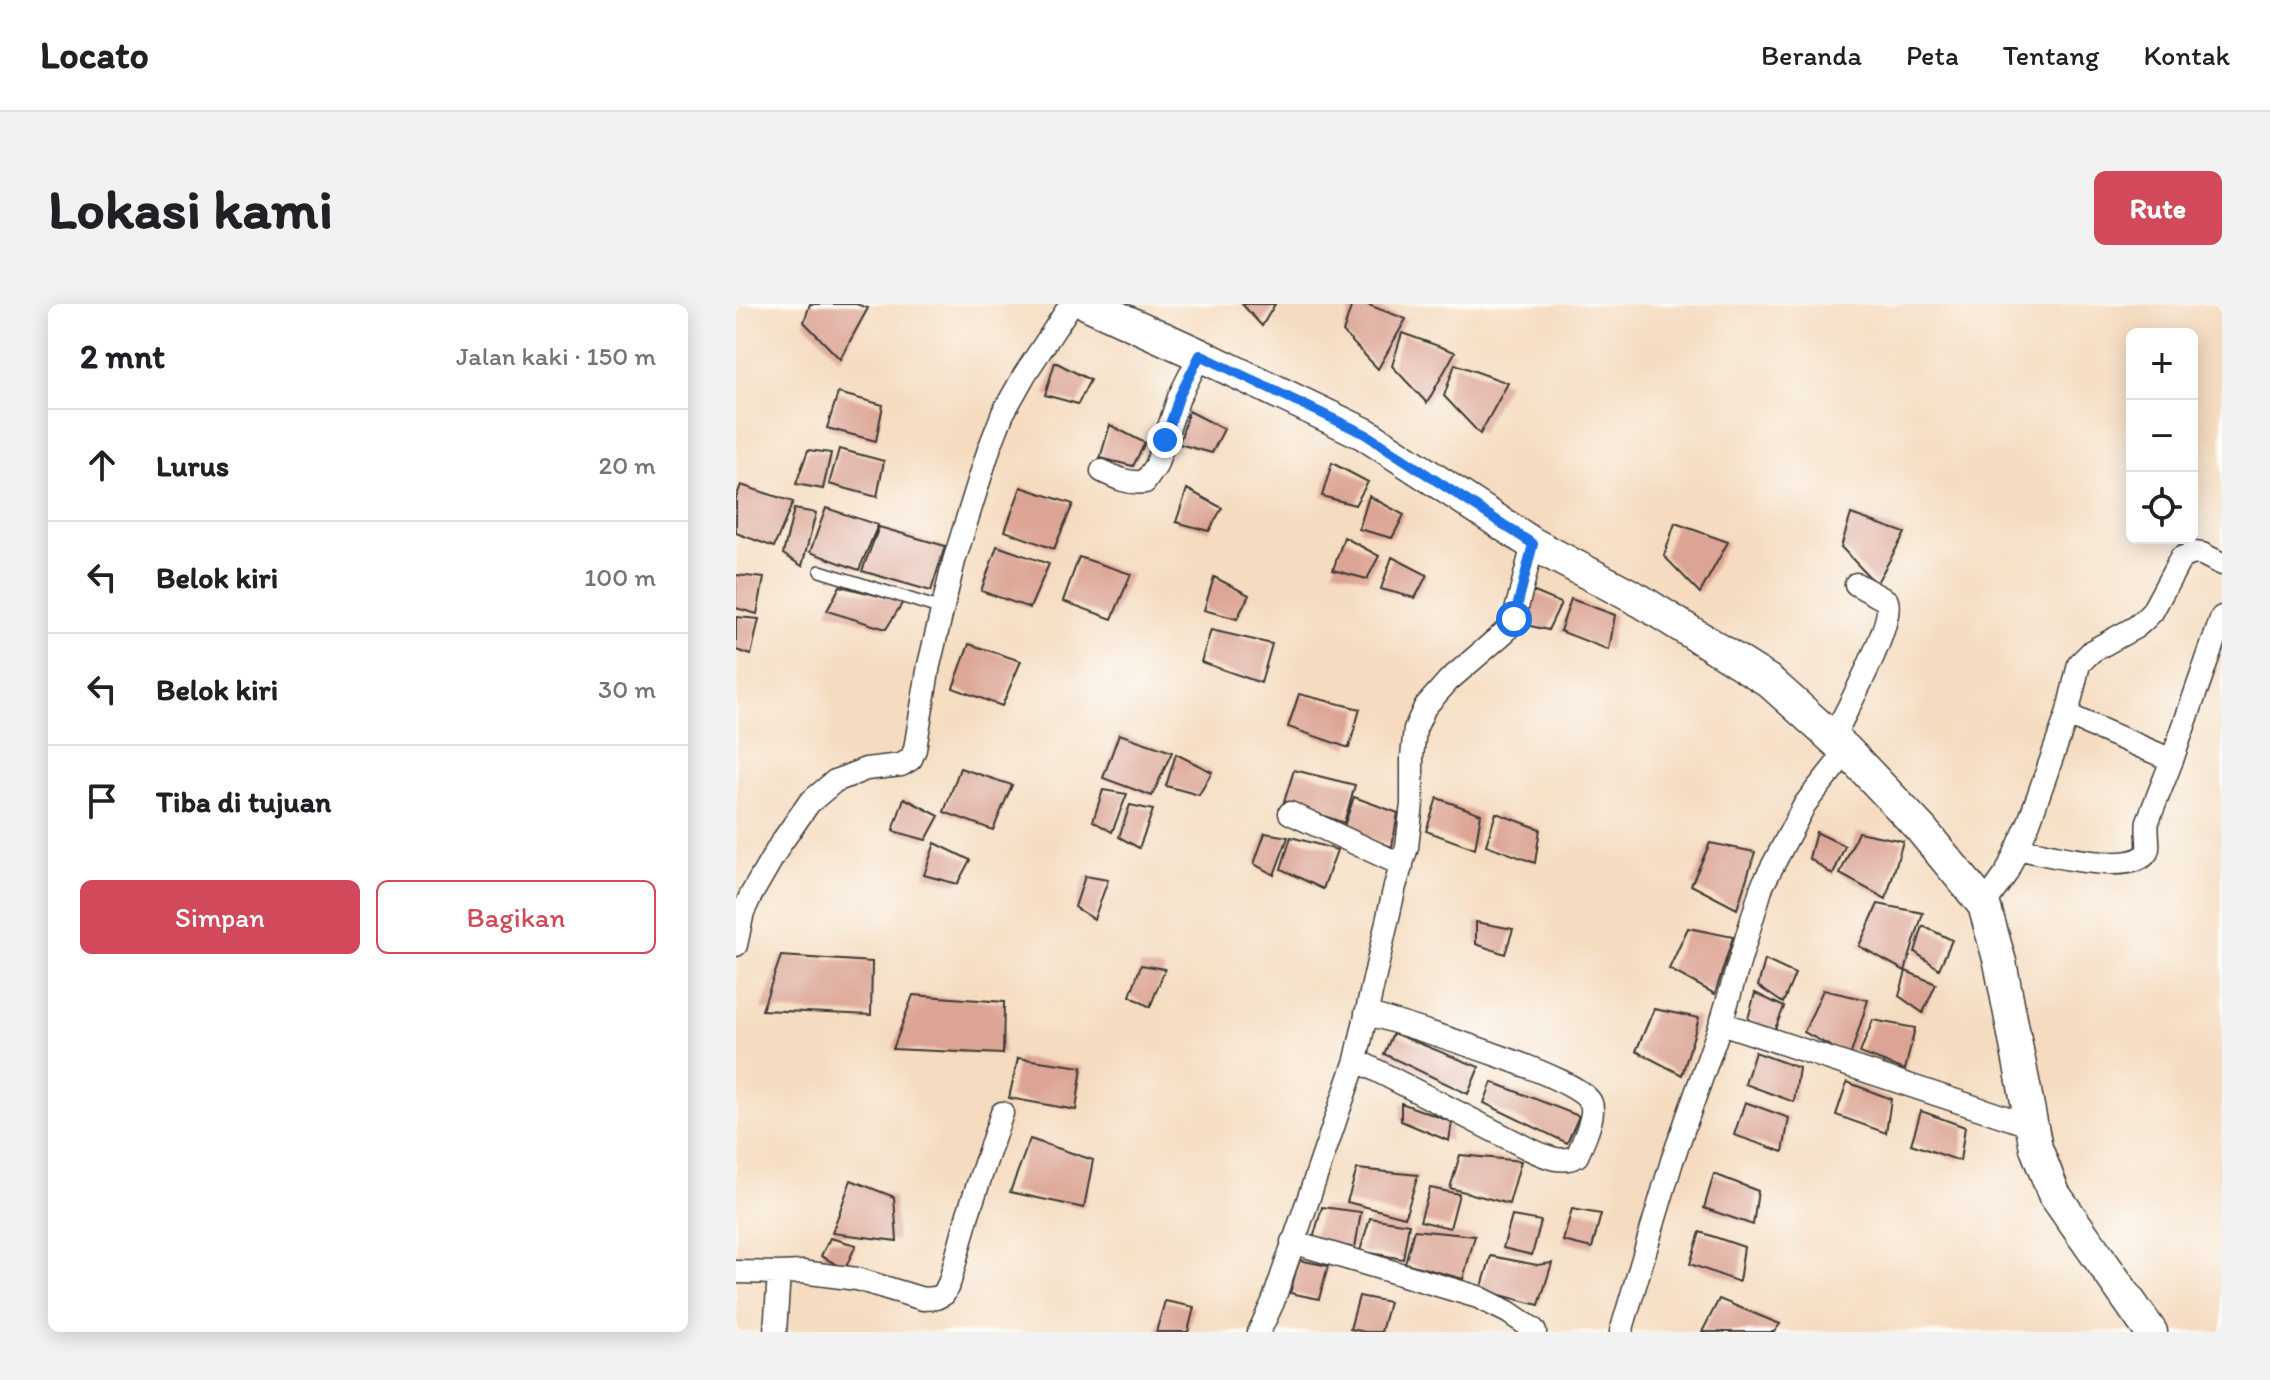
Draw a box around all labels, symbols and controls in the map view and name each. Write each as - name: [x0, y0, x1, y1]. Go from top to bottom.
- text: Locato: [40, 32, 149, 78]
- text: Beranda: [1761, 38, 1862, 72]
- text: Peta: [1906, 38, 1959, 72]
- text: Tentang: [2003, 38, 2099, 72]
- text: Kontak: [2143, 38, 2230, 72]
- button: Rute: [2094, 171, 2222, 245]
- text: Lokasi kami: [48, 175, 333, 242]
- map controls: [2126, 328, 2198, 544]
- button: +: [2126, 328, 2198, 400]
- text: 2 mnt: [80, 336, 165, 377]
- text: Jalan kaki · 150 m: [456, 340, 656, 372]
- button: −: [2126, 400, 2198, 472]
- route end: [1147, 422, 1183, 458]
- icon: ahead: [80, 443, 124, 487]
- text: Lurus: [156, 447, 229, 484]
- text: 20 m: [599, 449, 656, 481]
- button: locate: [2126, 472, 2198, 544]
- icon: left: [80, 555, 124, 599]
- text: Belok kiri: [156, 559, 278, 596]
- text: 100 m: [584, 561, 656, 593]
- route start: [1496, 601, 1532, 637]
- icon: left: [80, 667, 124, 711]
- text: Belok kiri: [156, 671, 278, 708]
- text: 30 m: [598, 673, 656, 705]
- icon: arrive: [80, 779, 124, 823]
- text: Tiba di tujuan: [156, 783, 331, 820]
- button: Simpan: [80, 880, 360, 954]
- button: Bagikan: [376, 880, 656, 954]

